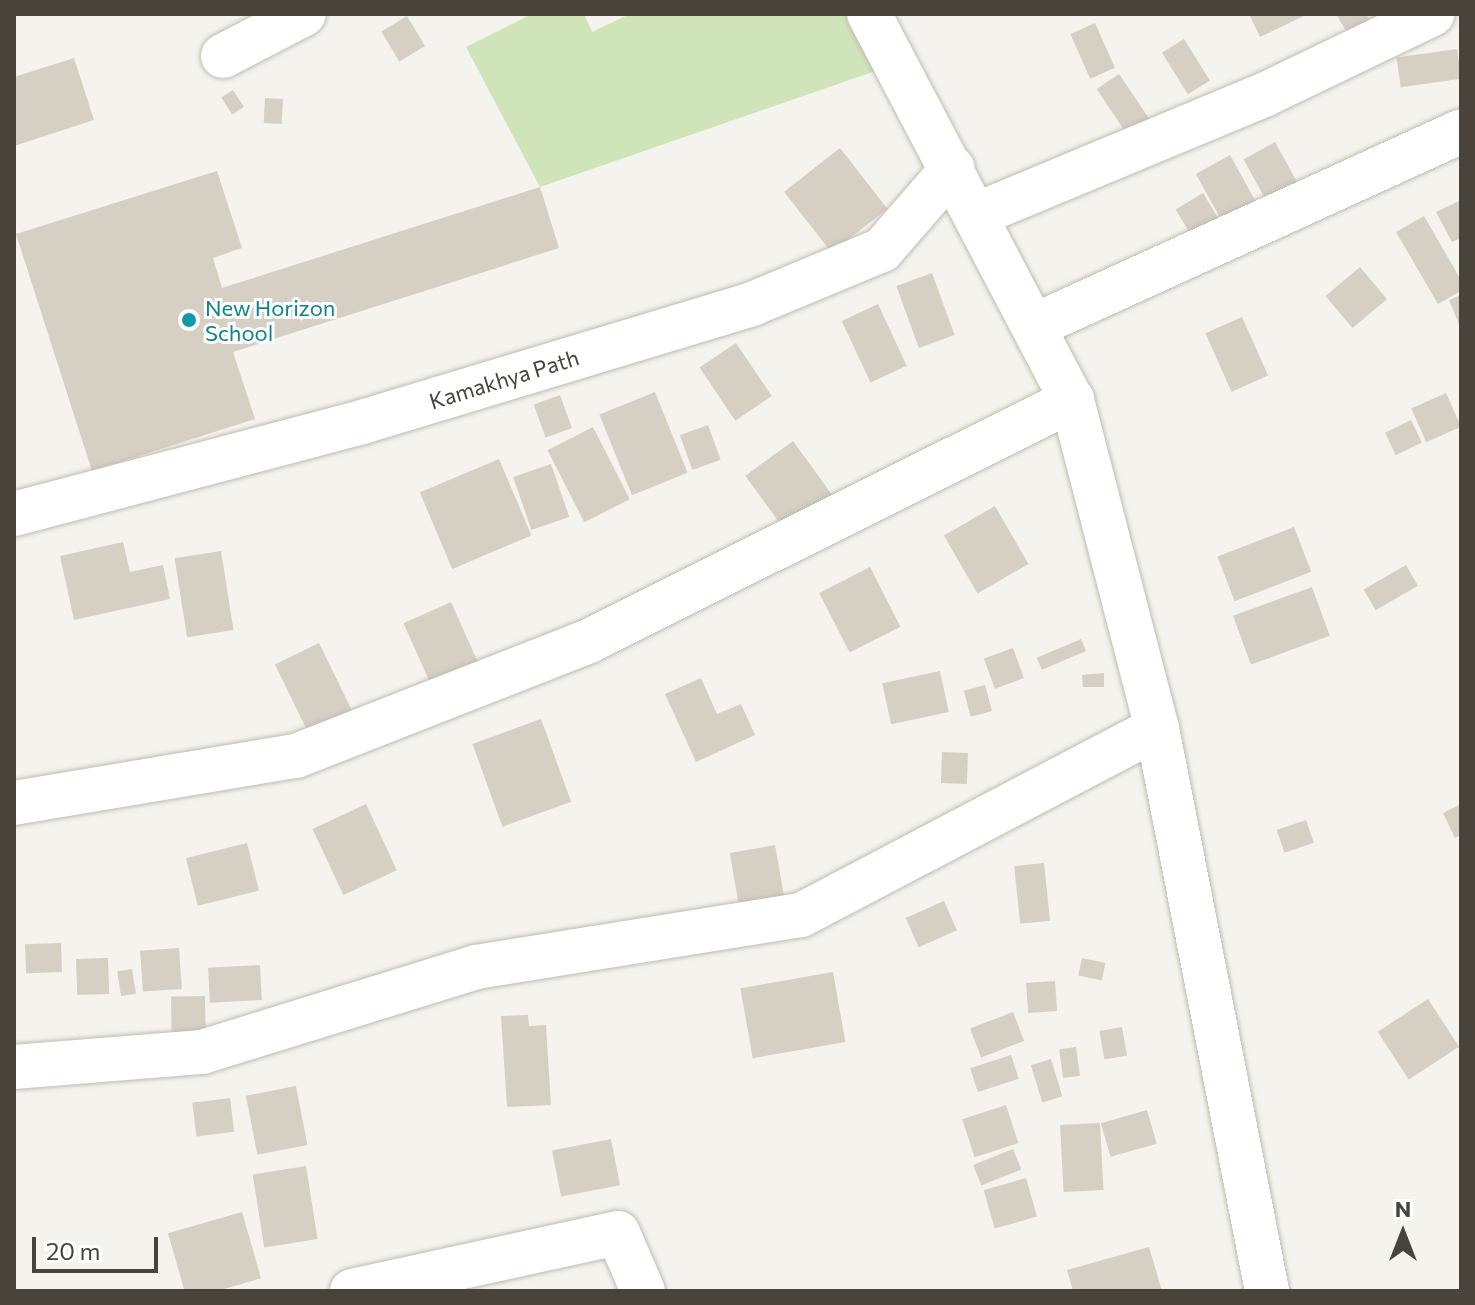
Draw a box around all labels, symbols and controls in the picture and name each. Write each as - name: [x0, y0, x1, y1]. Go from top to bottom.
- place label: New Horizon School: [205, 294, 335, 346]
- marker: New Horizon School: [180, 311, 198, 329]
- street label: Kamakhya Path: [426, 344, 582, 414]
- north arrow: [1363, 1193, 1443, 1273]
- text: N: [1395, 1195, 1411, 1222]
- scale bar: [36, 1221, 162, 1271]
- text: 20 m: [46, 1236, 100, 1265]

